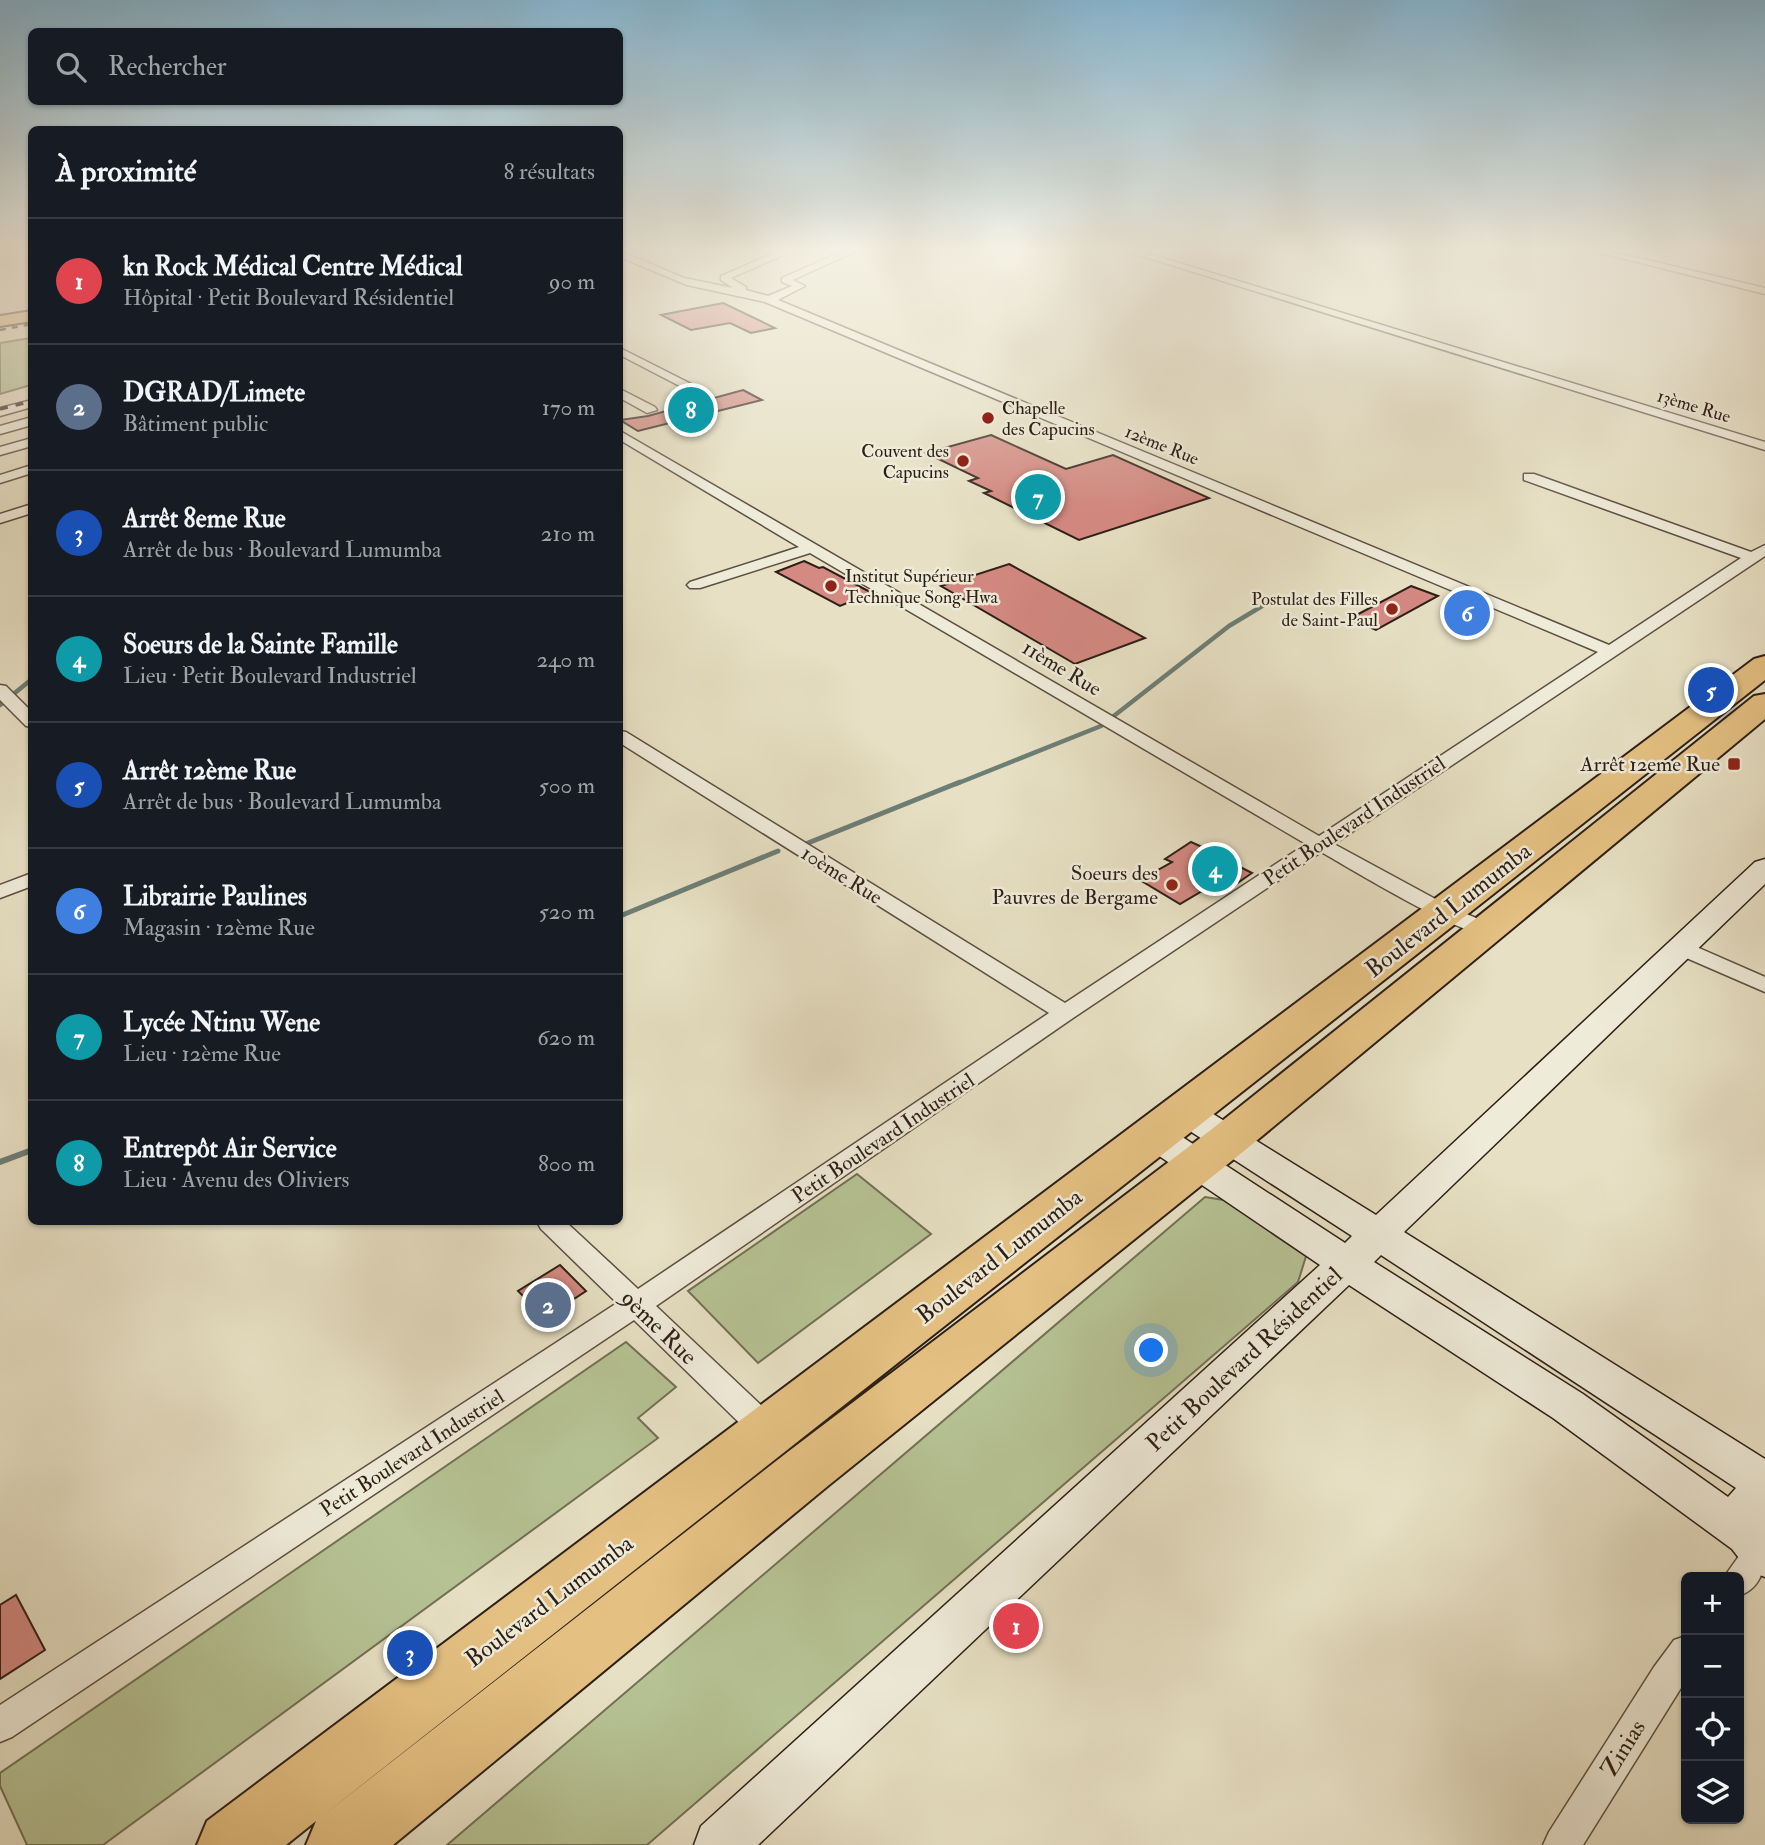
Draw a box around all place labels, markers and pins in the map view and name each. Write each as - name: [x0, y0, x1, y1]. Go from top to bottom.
- pin: 8: [668, 384, 714, 436]
- place label: Chapelle des Capucins: [1002, 397, 1095, 441]
- marker: Chapelle des Capucins: [980, 410, 996, 426]
- place label: Couvent des Capucins: [861, 440, 949, 484]
- marker: Couvent des Capucins: [955, 453, 971, 469]
- pin: 7: [1015, 471, 1061, 523]
- place label: Institut Supérieur Technique Song Hwa: [845, 565, 998, 609]
- marker: Institut Supérieur Technique Song Hwa: [823, 578, 839, 594]
- pin: 6: [1444, 587, 1490, 639]
- place label: Postulat des Filles de Saint-Paul: [1251, 588, 1378, 632]
- marker: Postulat des Filles de Saint-Paul: [1384, 601, 1400, 617]
- pin: 5: [1688, 664, 1734, 716]
- place label: Arrêt 12eme Rue: [1579, 751, 1720, 778]
- marker: Arrêt 12eme Rue: [1726, 756, 1742, 772]
- pin: 4: [1192, 843, 1238, 895]
- place label: Soeurs des Pauvres de Bergame: [992, 860, 1158, 911]
- marker: Soeurs des Pauvres de Bergame: [1164, 877, 1180, 893]
- pin: 2: [525, 1279, 571, 1331]
- pin: 1: [993, 1600, 1039, 1652]
- pin: 3: [387, 1627, 433, 1679]

